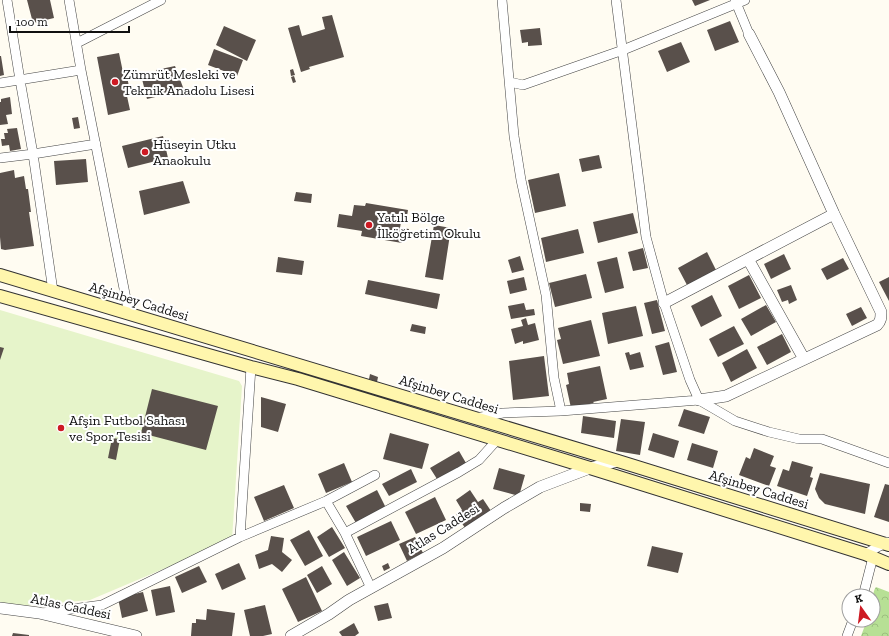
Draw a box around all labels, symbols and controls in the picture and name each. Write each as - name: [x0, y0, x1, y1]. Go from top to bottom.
- scale bar: [10, 8, 129, 34]
- text: 100 m: [16, 15, 48, 29]
- place label: Zümrüt Mesleki ve Teknik Anadolu Lisesi: [123, 66, 254, 99]
- marker: Zümrüt Mesleki ve Teknik Anadolu Lisesi: [110, 77, 120, 87]
- place label: Hüseyin Utku Anaokulu: [153, 136, 236, 169]
- marker: Hüseyin Utku Anaokulu: [140, 147, 150, 157]
- place label: Yatılı Bölge İlköğretim Okulu: [376, 209, 481, 242]
- marker: Yatılı Bölge İlköğretim Okulu: [364, 220, 374, 230]
- street label: Afşinbey Caddesi: [87, 278, 191, 325]
- street label: Afşinbey Caddesi: [397, 371, 501, 418]
- place label: Afşin Futbol Sahası ve Spor Tesisi: [69, 412, 185, 445]
- marker: Afşin Futbol Sahası ve Spor Tesisi: [56, 423, 66, 433]
- street label: Afşinbey Caddesi: [707, 466, 811, 513]
- street label: Atlas Caddesi: [404, 500, 482, 557]
- north arrow: [841, 588, 881, 628]
- street label: Atlas Caddesi: [29, 590, 113, 623]
- text: K: [854, 591, 864, 606]

